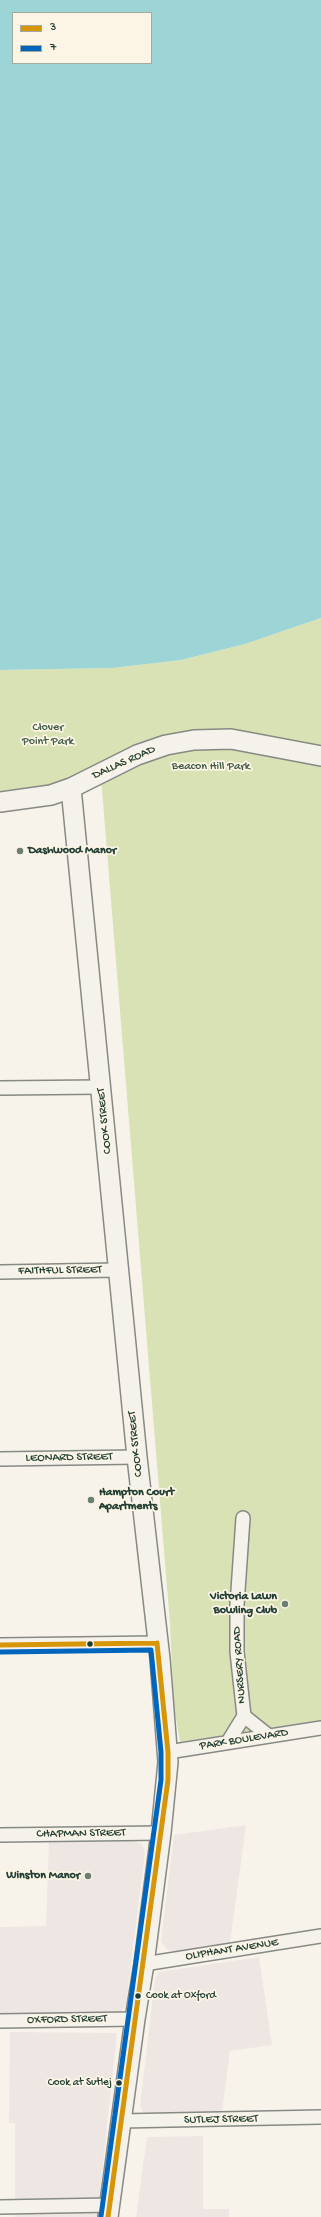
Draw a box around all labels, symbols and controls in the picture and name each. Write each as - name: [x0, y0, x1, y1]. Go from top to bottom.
- legend: [12, 12, 152, 64]
- text: 3: [50, 21, 56, 35]
- text: 7: [50, 41, 56, 55]
- park label: Clover Point Park: [22, 721, 74, 749]
- street label: DALLAS ROAD: [90, 743, 158, 783]
- park label: Beacon Hill Park: [172, 760, 250, 774]
- place label: Dashwood Manor: [28, 844, 116, 858]
- marker: Dashwood Manor: [15, 846, 25, 856]
- street label: COOK STREET: [94, 1087, 116, 1155]
- street label: FAITHFUL STREET: [18, 1263, 102, 1279]
- street label: COOK STREET: [125, 1410, 147, 1478]
- street label: LEONARD STREET: [25, 1450, 113, 1466]
- place label: Hampton Court Apartments: [99, 1486, 174, 1514]
- marker: Hampton Court Apartments: [86, 1495, 96, 1505]
- place label: Victoria Lawn Bowling Club: [210, 1590, 277, 1618]
- marker: Victoria Lawn Bowling Club: [280, 1599, 290, 1609]
- street label: NURSERY ROAD: [230, 1626, 250, 1704]
- unlabelled marker: [85, 1639, 95, 1649]
- street label: PARK BOULEVARD: [199, 1726, 289, 1754]
- street label: CHAPMAN STREET: [36, 1826, 126, 1842]
- place label: Winston Manor: [6, 1869, 80, 1883]
- marker: Winston Manor: [83, 1871, 93, 1881]
- street label: OLIPHANT AVENUE: [185, 1936, 279, 1964]
- place label: Cook at Oxford: [146, 1989, 216, 2003]
- marker: Cook at Oxford: [133, 1991, 143, 2001]
- street label: OXFORD STREET: [27, 2012, 107, 2028]
- place label: Cook at Sutlej: [48, 2076, 112, 2090]
- marker: Cook at Sutlej: [114, 2078, 124, 2088]
- street label: SUTLEJ STREET: [184, 2112, 258, 2128]

